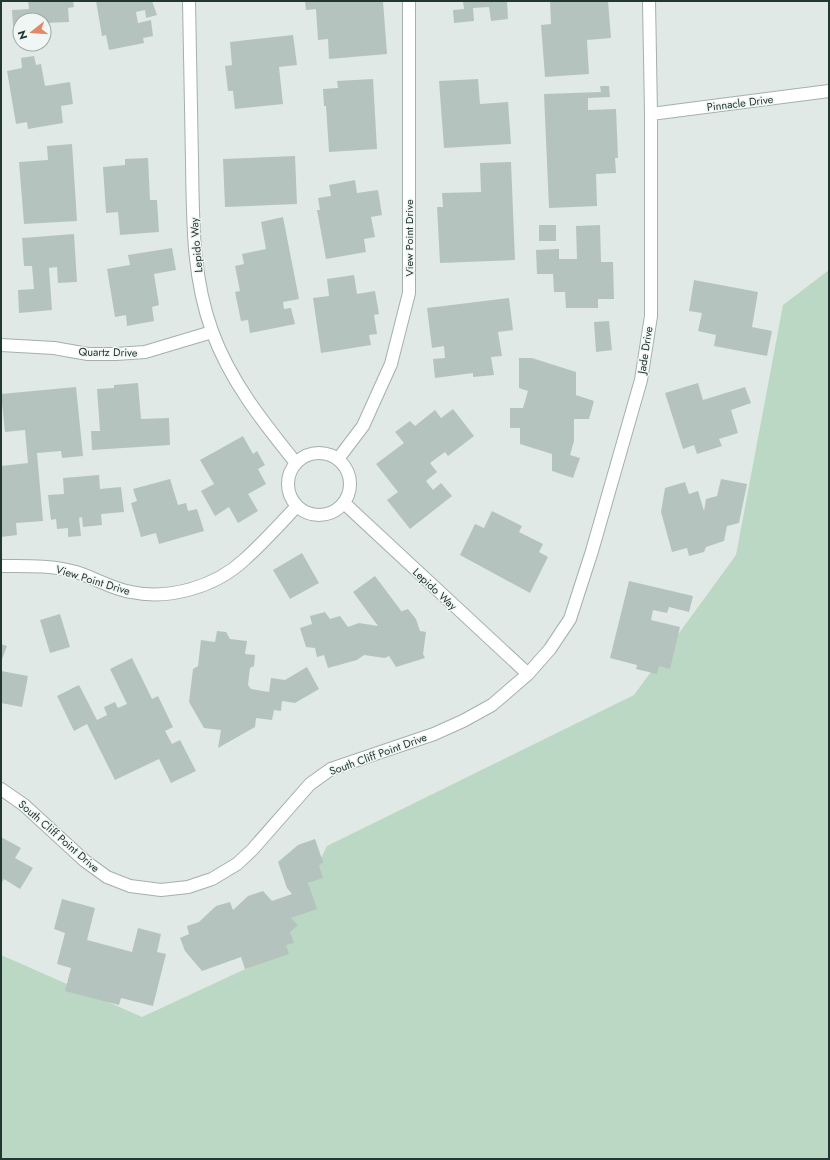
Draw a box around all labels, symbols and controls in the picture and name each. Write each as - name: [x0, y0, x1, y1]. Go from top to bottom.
- north arrow: [12, 12, 52, 52]
- text: N: [14, 28, 31, 41]
- street label: Pinnacle Drive: [706, 91, 775, 115]
- street label: View Point Drive: [401, 199, 417, 277]
- street label: Lepido Way: [186, 217, 206, 273]
- street label: Jade Drive: [633, 325, 657, 377]
- street label: Quartz Drive: [78, 343, 138, 361]
- street label: View Point Drive: [54, 561, 133, 599]
- street label: Lepido Way: [409, 564, 461, 614]
- street label: South Cliff Point Drive: [327, 729, 429, 779]
- street label: South Cliff Point Drive: [15, 796, 103, 876]

